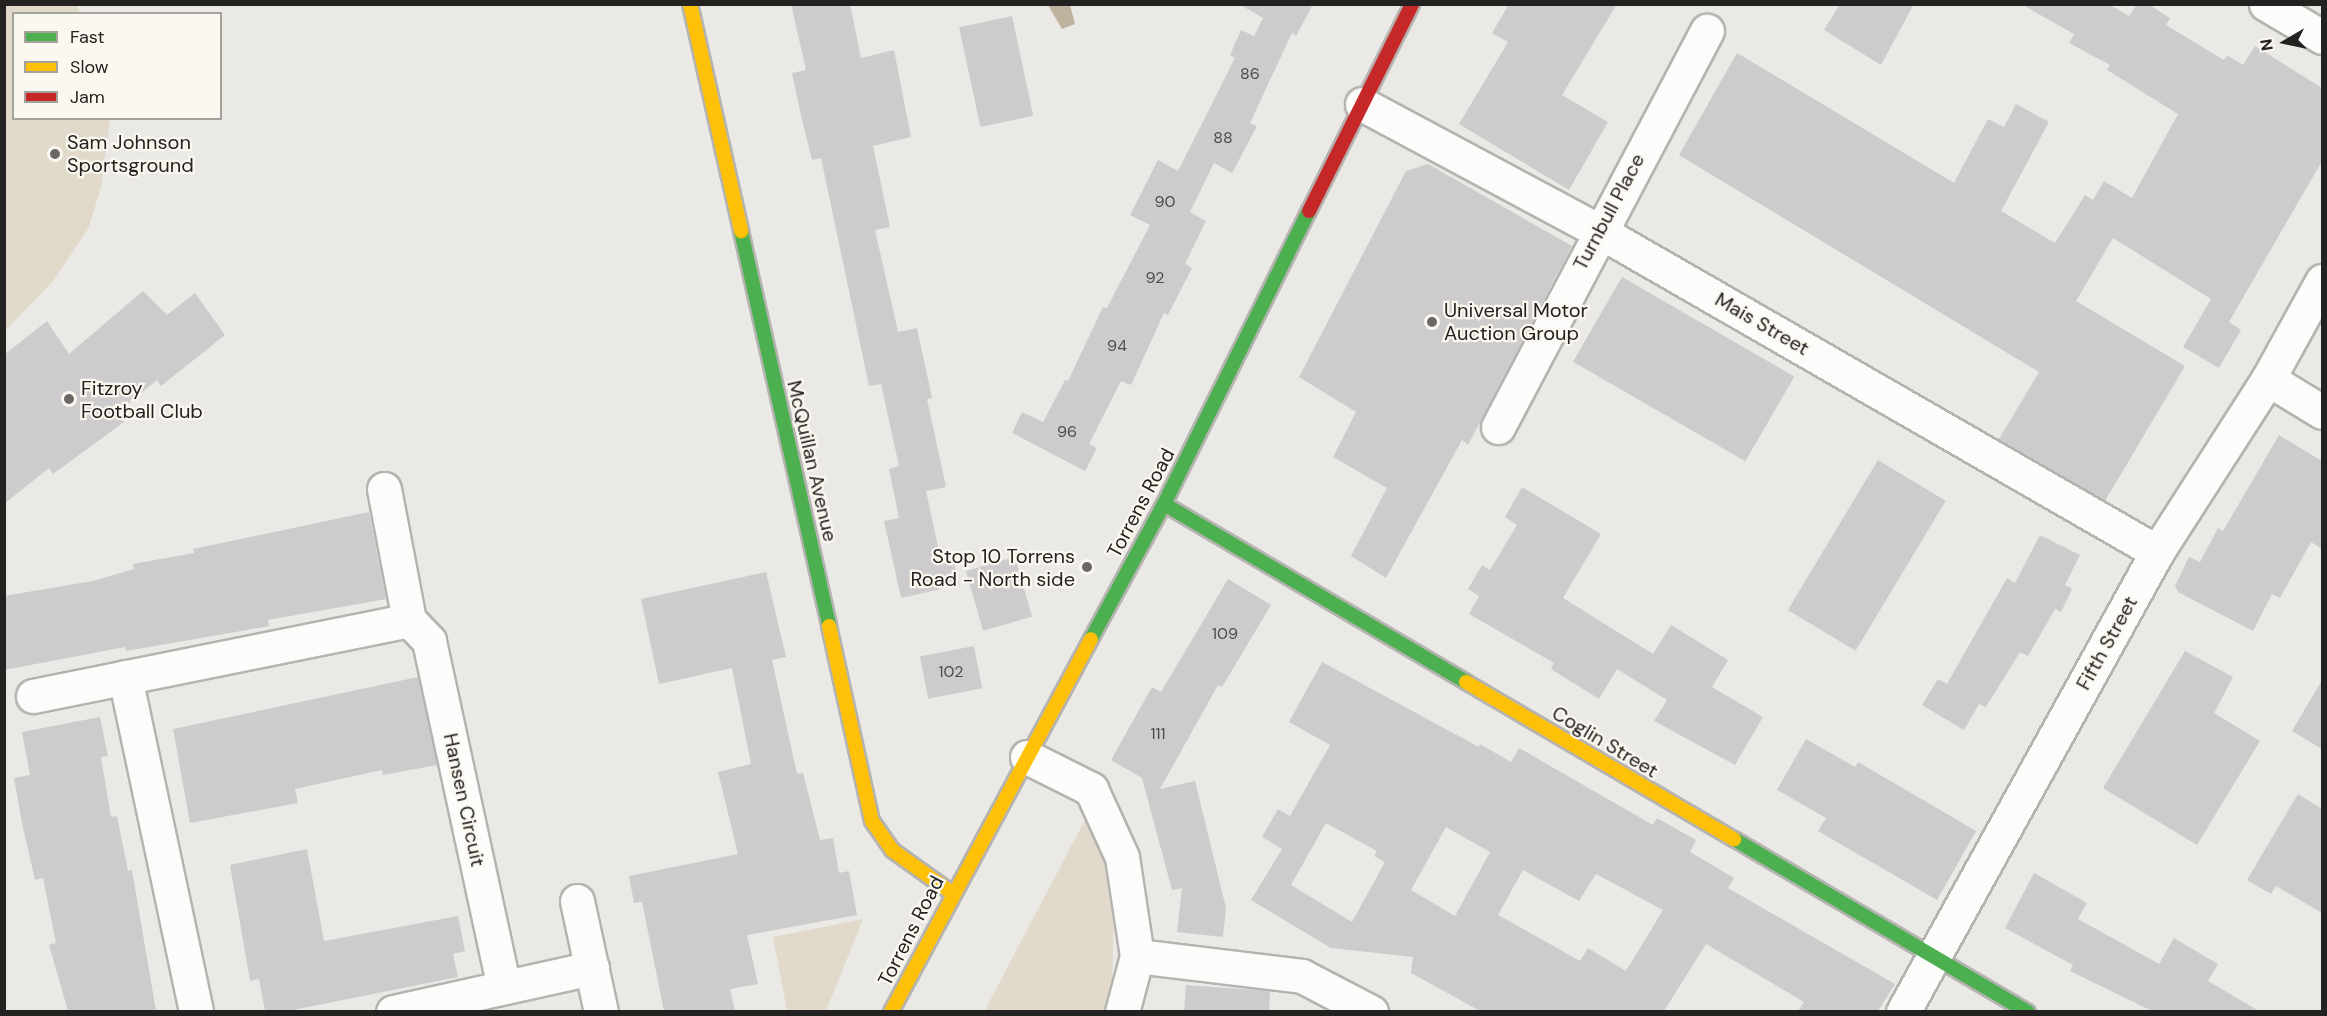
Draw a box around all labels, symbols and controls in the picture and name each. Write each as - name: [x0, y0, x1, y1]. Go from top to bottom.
- legend: [12, 12, 222, 120]
- north arrow: [2255, 12, 2315, 72]
- text: Fast: [70, 25, 105, 49]
- text: N: [2255, 37, 2278, 52]
- text: Slow: [70, 55, 109, 79]
- house number: 86: [1240, 64, 1260, 84]
- text: Jam: [70, 85, 105, 109]
- house number: 88: [1213, 128, 1233, 148]
- place label: Sam Johnson Sportsground: [67, 130, 194, 177]
- marker: Sam Johnson Sportsground: [48, 147, 62, 161]
- street label: Turnbull Place: [1568, 150, 1650, 274]
- house number: 90: [1155, 192, 1175, 212]
- house number: 92: [1146, 268, 1164, 288]
- street label: Mais Street: [1711, 287, 1813, 361]
- place label: Universal Motor Auction Group: [1444, 298, 1588, 345]
- marker: Universal Motor Auction Group: [1425, 315, 1439, 329]
- house number: 94: [1107, 336, 1127, 356]
- place label: Fitzroy Football Club: [81, 376, 203, 423]
- street label: McQuillan Avenue: [782, 378, 842, 544]
- marker: Fitzroy Football Club: [62, 392, 76, 406]
- house number: 96: [1057, 422, 1077, 442]
- street label: Torrens Road: [1102, 444, 1180, 562]
- place label: Stop 10 Torrens Road - North side: [911, 544, 1075, 591]
- marker: Stop 10 Torrens Road - North side: [1080, 560, 1094, 574]
- street label: Fifth Street: [2071, 592, 2143, 694]
- house number: 109: [1212, 624, 1238, 644]
- house number: 102: [939, 662, 963, 682]
- street label: Coglin Street: [1548, 701, 1662, 783]
- house number: 111: [1151, 724, 1165, 744]
- street label: Hansen Circuit: [438, 731, 490, 869]
- street label: Torrens Road: [873, 872, 949, 990]

